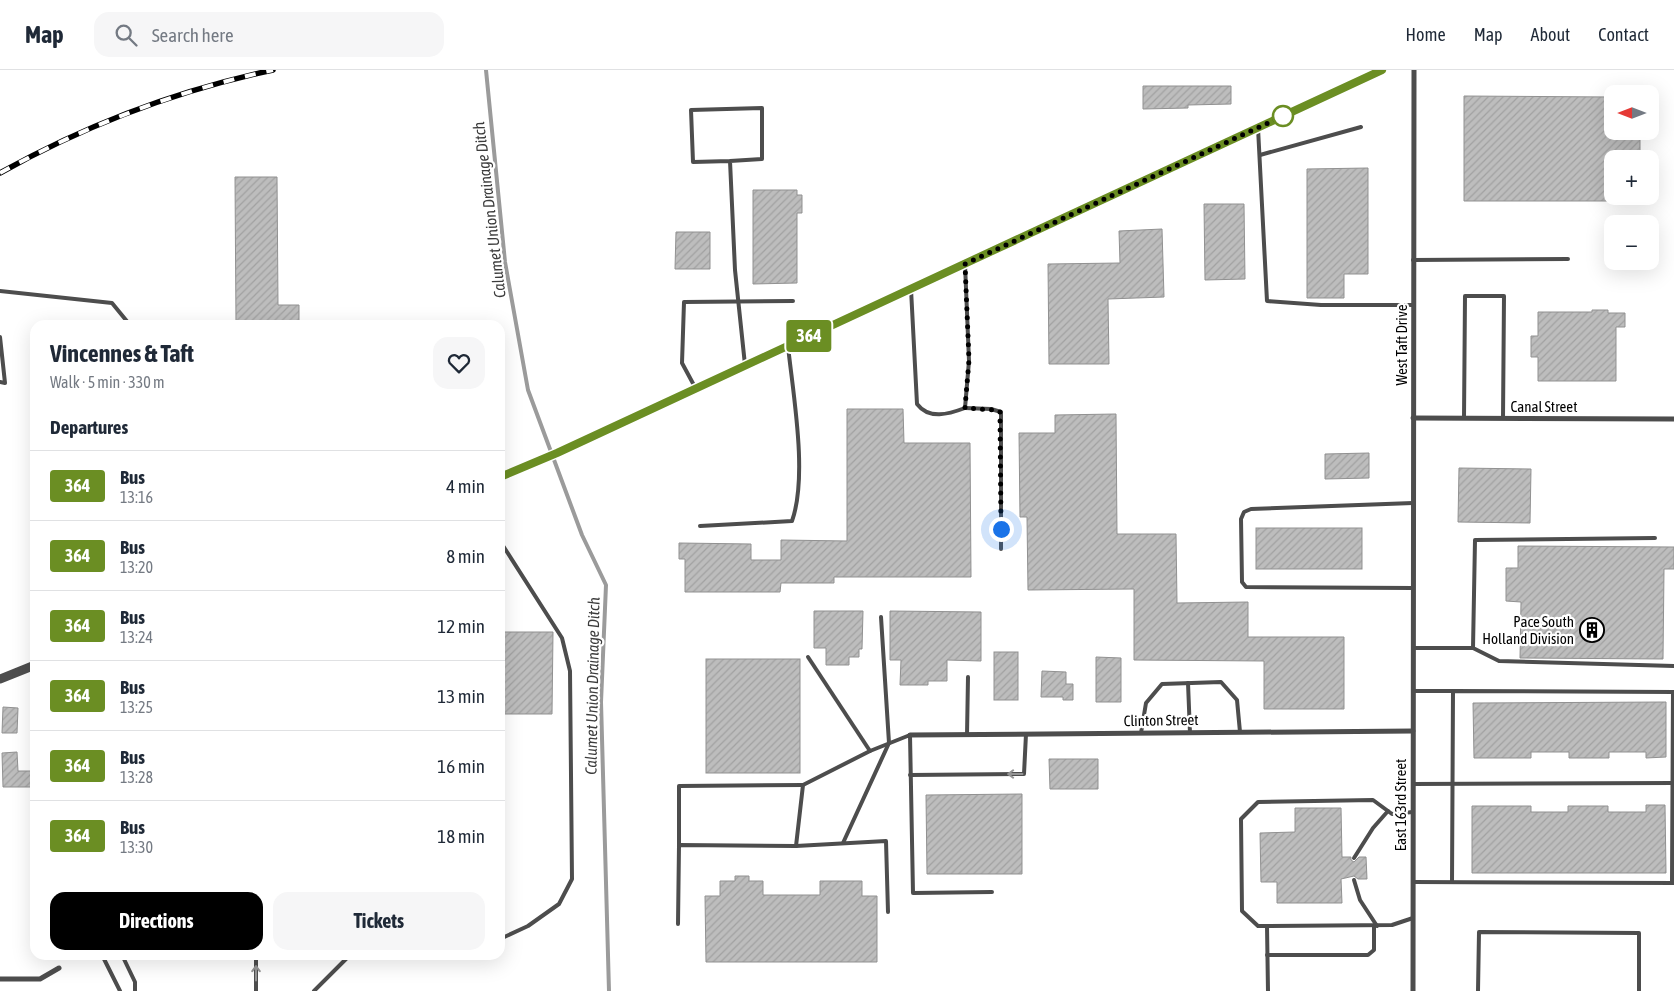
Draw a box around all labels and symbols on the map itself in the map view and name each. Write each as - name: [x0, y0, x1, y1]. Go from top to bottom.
- north arrow: [1604, 85, 1659, 140]
- unlabelled marker: [1272, 105, 1294, 127]
- water label: Calumet Union Drainage Ditch: [469, 120, 510, 299]
- street label: West Taft Drive: [1393, 304, 1410, 386]
- line badge: 364: [780, 320, 838, 352]
- street label: Canal Street: [1511, 398, 1577, 415]
- your location: [989, 517, 1014, 542]
- water label: Calumet Union Drainage Ditch: [581, 597, 604, 775]
- place label: Pace South Holland Division: [1482, 613, 1574, 647]
- building icon: Pace South Holland Division: [1579, 617, 1605, 643]
- street label: Clinton Street: [1123, 711, 1199, 729]
- street label: East 163rd Street: [1392, 759, 1409, 851]
- one-way arrow: [1007, 769, 1024, 779]
- one-way arrow: [251, 965, 261, 982]

